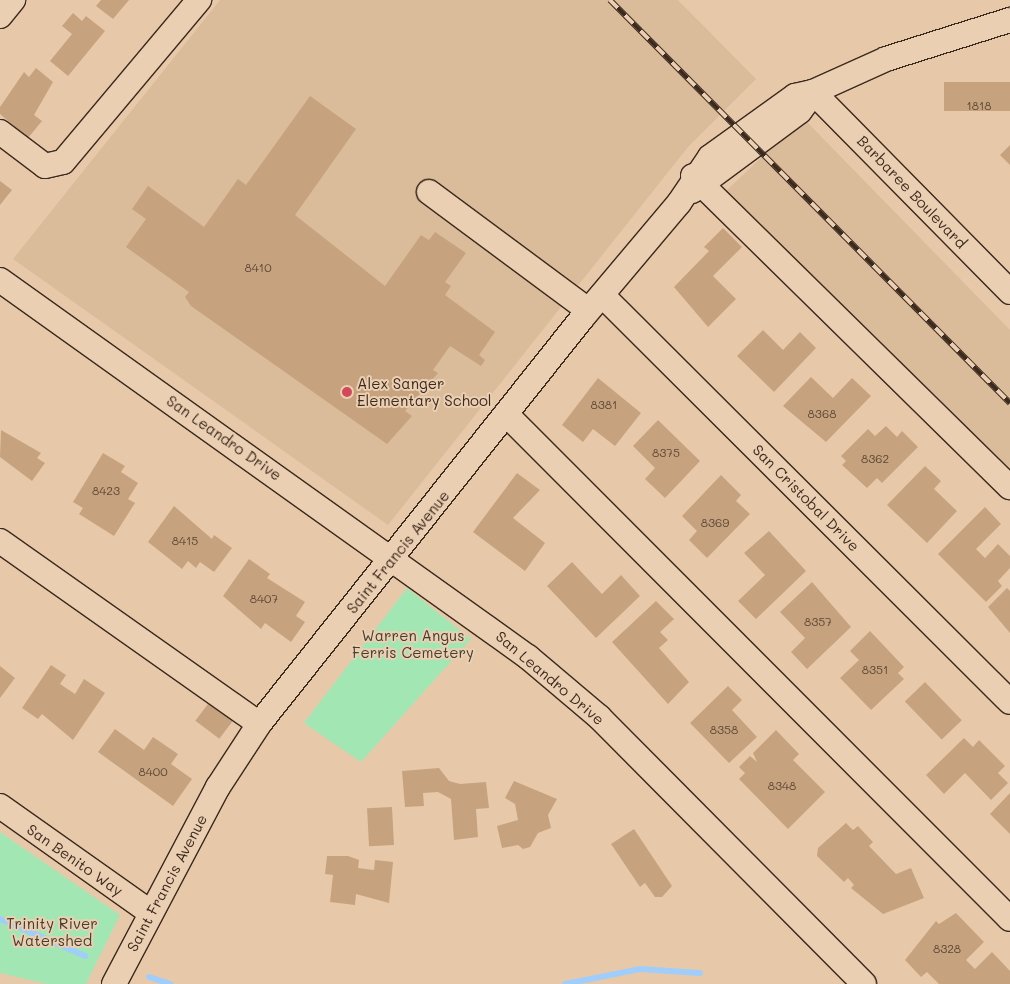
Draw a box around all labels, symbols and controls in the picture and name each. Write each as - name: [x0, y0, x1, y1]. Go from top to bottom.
- house number: 1818: [966, 99, 992, 113]
- street label: Barbaree Boulevard: [854, 132, 970, 252]
- house number: 8410: [244, 261, 272, 275]
- place label: Alex Sanger Elementary School: [357, 374, 492, 409]
- marker: Alex Sanger Elementary School: [341, 386, 353, 398]
- street label: San Leandro Drive: [163, 392, 285, 484]
- house number: 8381: [591, 398, 617, 412]
- house number: 8368: [808, 407, 836, 421]
- street label: San Cristobal Drive: [749, 441, 863, 555]
- house number: 8375: [652, 446, 680, 460]
- house number: 8362: [861, 452, 889, 466]
- house number: 8423: [92, 484, 120, 498]
- street label: Saint Francis Avenue: [343, 487, 453, 617]
- house number: 8369: [701, 516, 729, 530]
- house number: 8415: [172, 534, 198, 548]
- house number: 8407: [250, 592, 278, 606]
- house number: 8357: [804, 615, 832, 629]
- park label: Warren Angus Ferris Cemetery: [352, 626, 474, 661]
- street label: San Leandro Drive: [492, 627, 608, 729]
- house number: 8351: [862, 663, 888, 677]
- house number: 8358: [710, 723, 738, 737]
- house number: 8400: [138, 765, 168, 779]
- house number: 8348: [768, 779, 796, 793]
- street label: Saint Francis Avenue: [123, 811, 211, 955]
- street label: San Benito Way: [24, 820, 126, 900]
- park label: Trinity River Watershed: [6, 914, 98, 949]
- house number: 8328: [933, 942, 961, 956]

